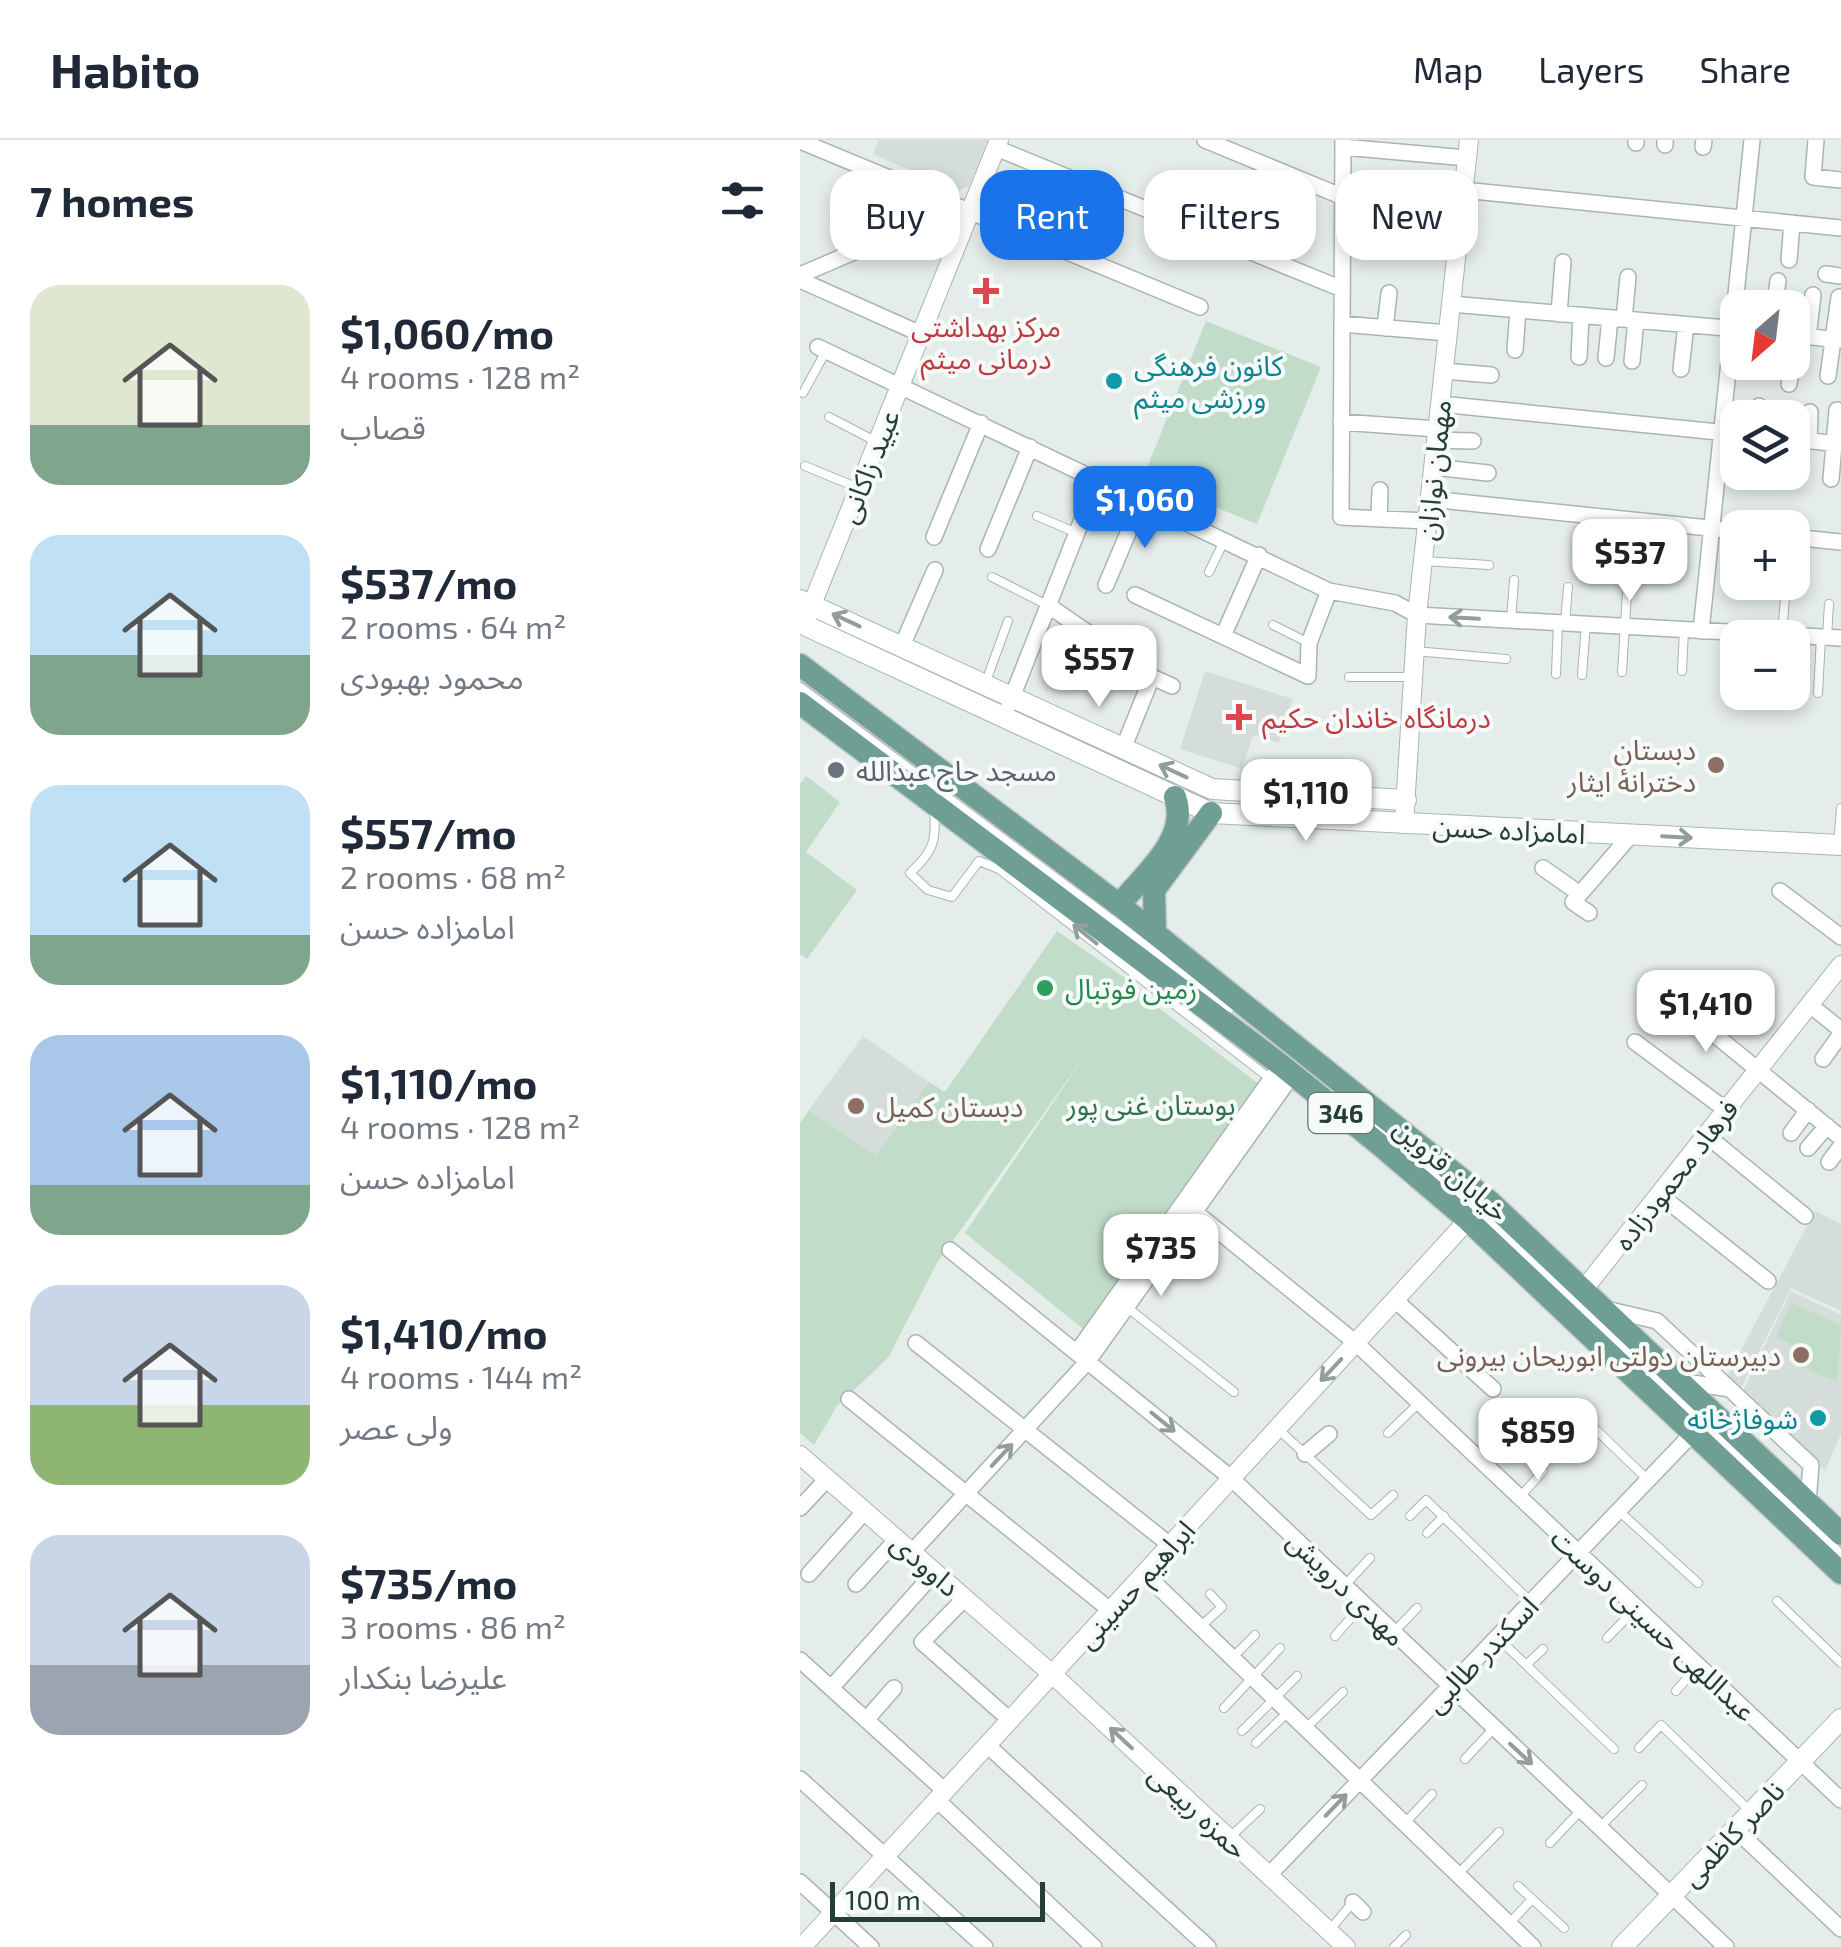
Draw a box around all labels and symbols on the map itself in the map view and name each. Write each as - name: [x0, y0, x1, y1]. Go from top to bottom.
- marker: مرکز بهداشتی درمانی میثم: [973, 278, 999, 304]
- north arrow: [1720, 290, 1810, 380]
- place label: مرکز بهداشتی درمانی میثم: [911, 309, 1061, 381]
- place label: کانون فرهنگی ورزشی میثم: [1134, 348, 1283, 420]
- marker: کانون فرهنگی ورزشی میثم: [1103, 370, 1125, 392]
- street label: مهمان نوازان: [1409, 398, 1458, 542]
- street label: عبید زاکانی: [830, 404, 907, 528]
- pin: $1,060: [1064, 466, 1226, 551]
- pin: $537: [1571, 519, 1689, 604]
- one-way arrow: [1449, 608, 1481, 627]
- one-way arrow: [831, 610, 862, 628]
- pin: $557: [1040, 625, 1158, 710]
- place label: درمانگاه خاندان حکیم: [1262, 700, 1491, 740]
- marker: درمانگاه خاندان حکیم: [1226, 704, 1252, 730]
- place label: دبستان دخترانهٔ ایثار: [1566, 732, 1696, 799]
- place label: مسجد حاج عبدالله: [856, 753, 1057, 792]
- marker: دبستان دخترانهٔ ایثار: [1705, 754, 1727, 776]
- marker: مسجد حاج عبدالله: [825, 759, 847, 781]
- pin: $1,110: [1225, 759, 1387, 844]
- one-way arrow: [1159, 761, 1189, 780]
- street label: امامزاده حسن: [1432, 808, 1586, 851]
- one-way arrow: [1660, 828, 1692, 847]
- one-way arrow: [1072, 924, 1099, 945]
- pin: $1,410: [1625, 970, 1787, 1055]
- place label: زمین فوتبال: [1065, 971, 1197, 1006]
- marker: زمین فوتبال: [1034, 977, 1056, 999]
- park label: بوستان غنی پور: [1065, 1087, 1236, 1123]
- place label: دبستان کمیل: [876, 1089, 1023, 1124]
- street label: فرهاد محمودزاده: [1605, 1092, 1745, 1257]
- road number: 346: [1308, 1093, 1374, 1133]
- marker: دبستان کمیل: [845, 1095, 867, 1117]
- street label: خیابان قزوین: [1387, 1110, 1516, 1229]
- pin: $735: [1102, 1214, 1220, 1299]
- place label: دبیرستان دولتی ابوریحان بیرونی: [1437, 1338, 1781, 1373]
- marker: دبیرستان دولتی ابوریحان بیرونی: [1790, 1344, 1812, 1366]
- one-way arrow: [1319, 1357, 1343, 1381]
- pin: $859: [1479, 1398, 1597, 1483]
- place label: شوفاژخانه: [1687, 1401, 1798, 1436]
- marker: شوفاژخانه: [1807, 1407, 1829, 1429]
- one-way arrow: [1150, 1411, 1176, 1433]
- one-way arrow: [990, 1443, 1013, 1468]
- street label: ابراهیم حسینی: [1069, 1513, 1206, 1659]
- street label: عبداللهی حسینی دوست: [1544, 1520, 1763, 1728]
- street label: مهدی درویش: [1280, 1523, 1413, 1654]
- street label: داوودی: [884, 1525, 967, 1604]
- street label: اسکندر طالبی: [1417, 1589, 1546, 1720]
- one-way arrow: [1109, 1727, 1134, 1750]
- one-way arrow: [1508, 1742, 1533, 1765]
- street label: حمزه ربیعی: [1142, 1757, 1256, 1866]
- street label: ناصر کاظمی: [1673, 1773, 1791, 1894]
- one-way arrow: [1324, 1793, 1348, 1817]
- scale bar: [830, 1877, 1045, 1922]

